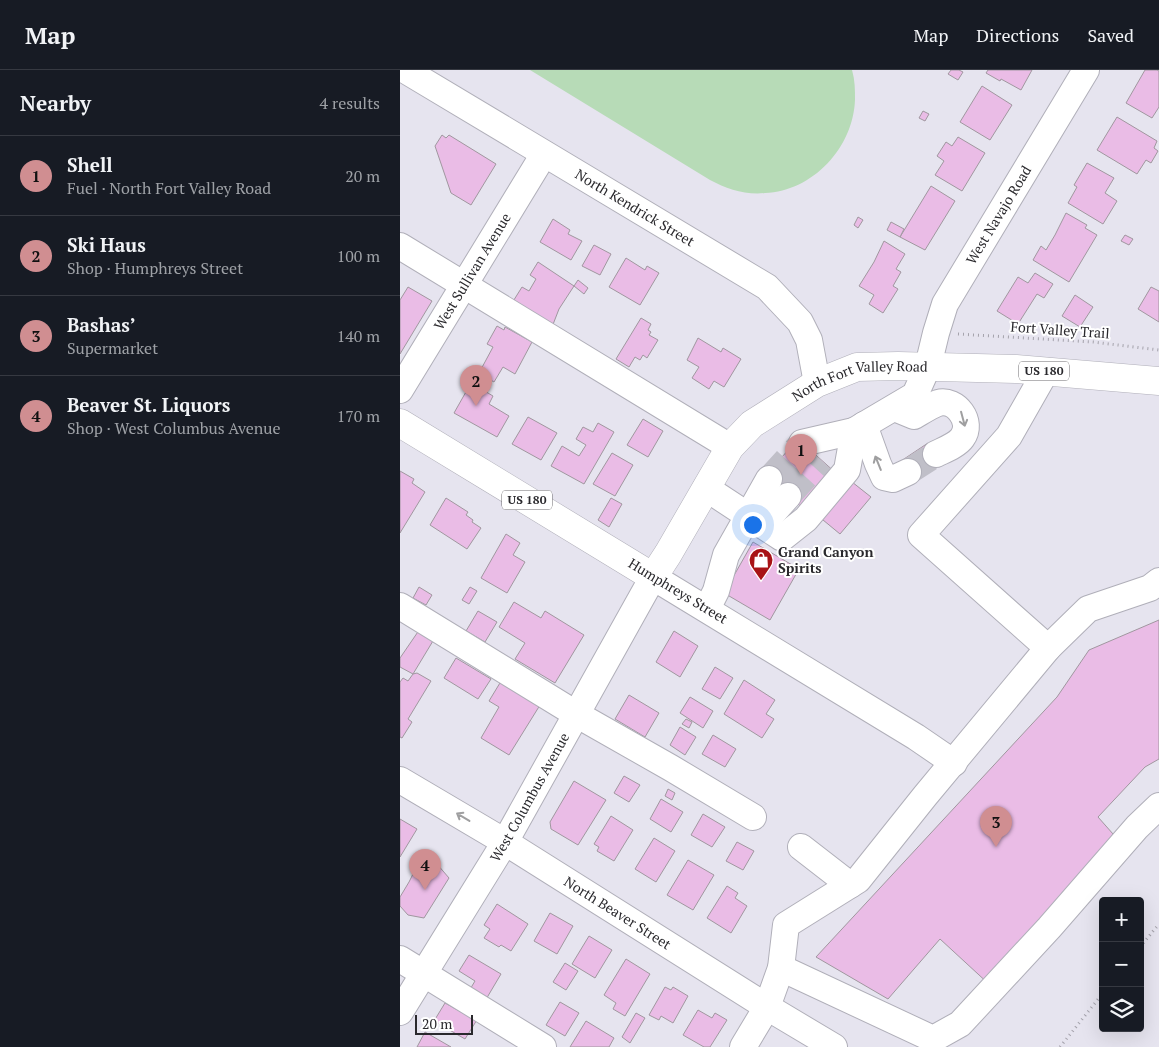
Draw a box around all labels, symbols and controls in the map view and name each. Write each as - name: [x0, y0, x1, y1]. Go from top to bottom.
- text: Map: [25, 19, 75, 51]
- text: Map: [913, 23, 948, 47]
- text: Directions: [976, 23, 1059, 47]
- text: Saved: [1087, 23, 1134, 47]
- text: Nearby: [20, 89, 91, 117]
- text: 4 results: [320, 92, 380, 114]
- text: Shell: [67, 152, 113, 177]
- street label: West Navajo Road: [961, 162, 1035, 268]
- street label: North Kendrick Street: [572, 164, 699, 251]
- text: 1: [31, 165, 41, 187]
- text: 20 m: [345, 165, 380, 187]
- text: Fuel · North Fort Valley Road: [67, 177, 271, 199]
- street label: West Sullivan Avenue: [429, 209, 515, 333]
- text: Ski Haus: [67, 232, 146, 257]
- text: 2: [31, 245, 41, 267]
- text: 100 m: [337, 245, 380, 267]
- text: Shop · Humphreys Street: [67, 257, 243, 279]
- text: Bashas’: [67, 312, 136, 337]
- street label: Fort Valley Trail: [1010, 317, 1110, 342]
- text: 3: [31, 325, 41, 347]
- text: 140 m: [337, 325, 380, 347]
- text: Supermarket: [67, 337, 158, 359]
- street label: North Fort Valley Road: [788, 356, 928, 405]
- road number: US 180: [1019, 362, 1069, 380]
- pin: 2: [460, 365, 492, 406]
- text: Beaver St. Liquors: [67, 392, 230, 417]
- text: 4: [31, 405, 41, 427]
- text: 170 m: [337, 405, 380, 427]
- one-way arrow: [959, 411, 969, 427]
- text: Shop · West Columbus Avenue: [67, 417, 281, 439]
- pin: 1: [785, 434, 817, 475]
- one-way arrow: [873, 456, 883, 471]
- road number: US 180: [502, 490, 552, 510]
- your location: [740, 512, 766, 538]
- place label: Grand Canyon Spirits: [778, 542, 873, 577]
- shop icon: Grand Canyon Spirits: [748, 547, 774, 581]
- street label: Humphreys Street: [625, 553, 732, 628]
- street label: West Columbus Avenue: [485, 729, 573, 865]
- pin: 3: [980, 806, 1012, 847]
- one-way arrow: [456, 811, 470, 821]
- pin: 4: [409, 849, 441, 890]
- street label: North Beaver Street: [561, 872, 676, 954]
- map controls: [1099, 897, 1144, 1032]
- button: +: [1099, 897, 1144, 942]
- button: −: [1099, 942, 1144, 987]
- button: layers: [1099, 987, 1144, 1032]
- scale bar: [415, 1012, 472, 1035]
- text: 20 m: [422, 1014, 452, 1033]

